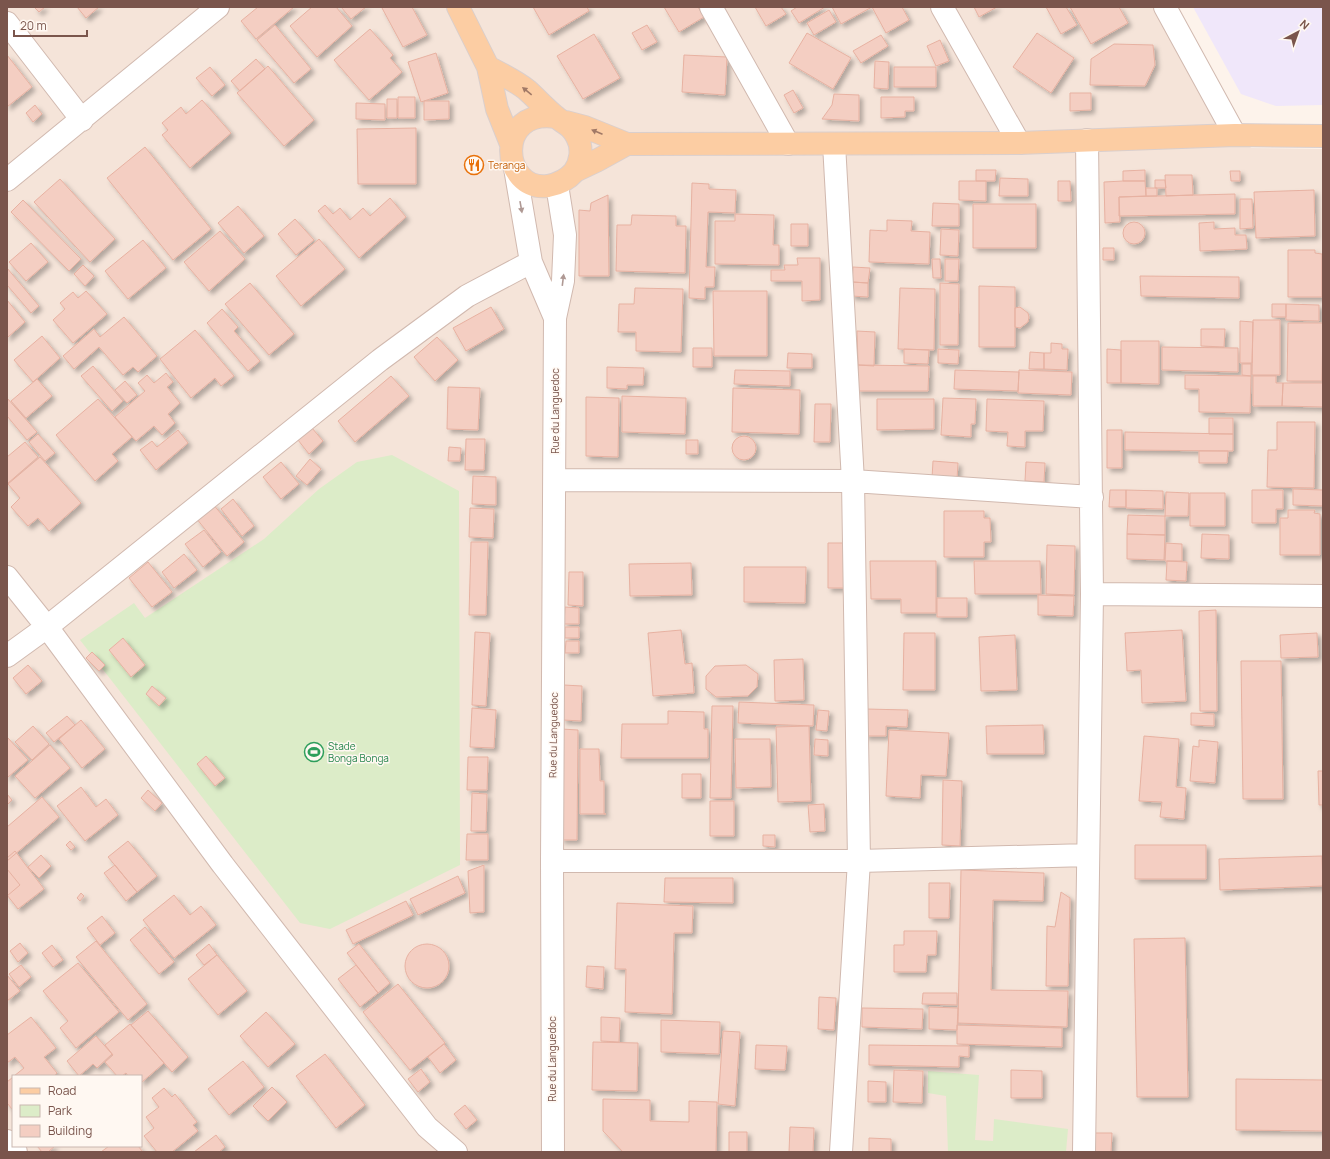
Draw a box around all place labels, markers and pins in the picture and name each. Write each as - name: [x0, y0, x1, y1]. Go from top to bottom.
- restaurant icon: Teranga: [463, 154, 485, 176]
- place label: Teranga: [488, 158, 525, 172]
- place label: Stade Bonga Bonga: [328, 739, 389, 765]
- sports icon: Stade Bonga Bonga: [303, 741, 325, 763]

